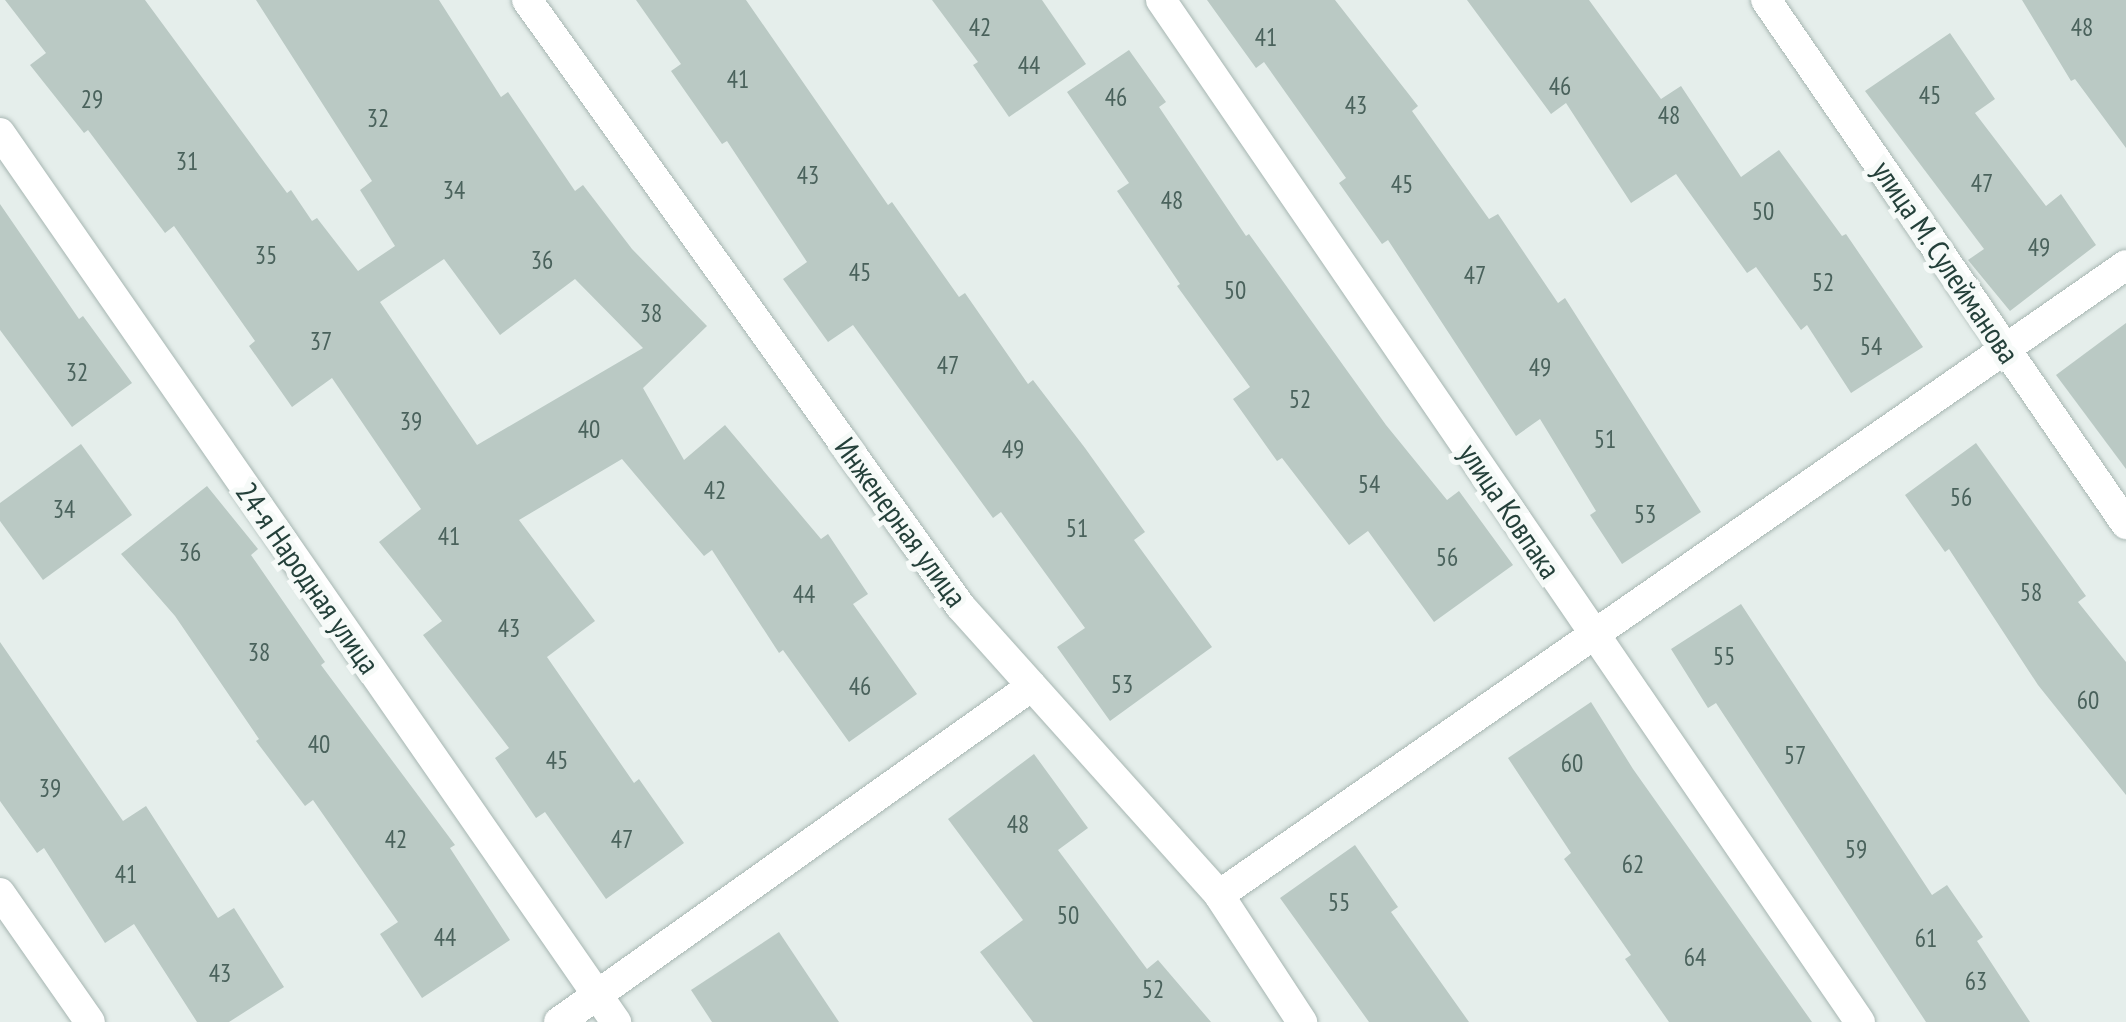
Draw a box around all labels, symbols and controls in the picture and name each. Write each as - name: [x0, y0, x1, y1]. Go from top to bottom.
- house number: 42: [969, 12, 991, 42]
- house number: 48: [2071, 12, 2093, 42]
- house number: 41: [1255, 22, 1277, 52]
- house number: 44: [1018, 50, 1040, 80]
- house number: 41: [727, 64, 749, 94]
- house number: 46: [1549, 71, 1571, 101]
- house number: 45: [1919, 80, 1941, 110]
- house number: 46: [1105, 82, 1127, 112]
- house number: 29: [81, 84, 103, 114]
- house number: 43: [1345, 90, 1367, 120]
- house number: 48: [1658, 100, 1680, 130]
- house number: 32: [367, 103, 389, 133]
- house number: 31: [176, 146, 198, 176]
- street label: улица М. Сулейманова: [1864, 153, 2028, 371]
- house number: 43: [797, 160, 819, 190]
- house number: 47: [1971, 168, 1993, 198]
- house number: 45: [1391, 169, 1413, 199]
- house number: 34: [443, 175, 465, 205]
- house number: 48: [1161, 185, 1183, 215]
- house number: 50: [1752, 196, 1774, 226]
- house number: 49: [2028, 232, 2050, 262]
- house number: 35: [255, 240, 277, 270]
- house number: 36: [531, 245, 553, 275]
- house number: 45: [849, 257, 871, 287]
- house number: 47: [1464, 260, 1486, 290]
- house number: 52: [1812, 267, 1834, 297]
- house number: 50: [1224, 275, 1246, 305]
- house number: 38: [640, 298, 662, 328]
- house number: 37: [310, 326, 332, 356]
- house number: 54: [1860, 331, 1882, 361]
- house number: 47: [937, 350, 959, 380]
- house number: 49: [1529, 352, 1551, 382]
- house number: 32: [66, 357, 88, 387]
- house number: 52: [1289, 384, 1311, 414]
- house number: 39: [400, 406, 422, 436]
- house number: 40: [578, 414, 600, 444]
- house number: 51: [1594, 424, 1616, 454]
- street label: Инженерная улица: [827, 430, 975, 614]
- house number: 49: [1002, 434, 1024, 464]
- street label: улица Ковпака: [1452, 437, 1568, 585]
- house number: 54: [1358, 469, 1380, 499]
- street label: 24-я Народная улица: [229, 475, 387, 681]
- house number: 42: [704, 475, 726, 505]
- house number: 56: [1950, 482, 1972, 512]
- house number: 34: [53, 494, 75, 524]
- house number: 53: [1634, 499, 1656, 529]
- house number: 51: [1066, 513, 1088, 543]
- house number: 41: [438, 521, 460, 551]
- house number: 36: [179, 537, 201, 567]
- house number: 56: [1436, 542, 1458, 572]
- house number: 58: [2020, 577, 2042, 607]
- house number: 44: [793, 579, 815, 609]
- house number: 43: [498, 613, 520, 643]
- house number: 38: [248, 637, 270, 667]
- house number: 55: [1713, 641, 1735, 671]
- house number: 53: [1111, 669, 1133, 699]
- house number: 46: [849, 671, 871, 701]
- house number: 60: [2077, 685, 2099, 715]
- house number: 40: [308, 729, 330, 759]
- house number: 57: [1784, 740, 1806, 770]
- house number: 45: [546, 745, 568, 775]
- house number: 60: [1561, 748, 1583, 778]
- house number: 39: [39, 773, 61, 803]
- house number: 48: [1007, 809, 1029, 839]
- house number: 42: [385, 824, 407, 854]
- house number: 47: [611, 824, 633, 854]
- house number: 59: [1845, 834, 1867, 864]
- house number: 62: [1622, 849, 1644, 879]
- house number: 41: [115, 859, 137, 889]
- house number: 55: [1328, 887, 1350, 917]
- house number: 50: [1057, 900, 1079, 930]
- house number: 44: [434, 922, 456, 952]
- house number: 61: [1915, 923, 1937, 953]
- house number: 64: [1684, 942, 1706, 972]
- house number: 43: [209, 958, 231, 988]
- house number: 63: [1965, 966, 1987, 996]
- house number: 52: [1142, 974, 1164, 1004]

